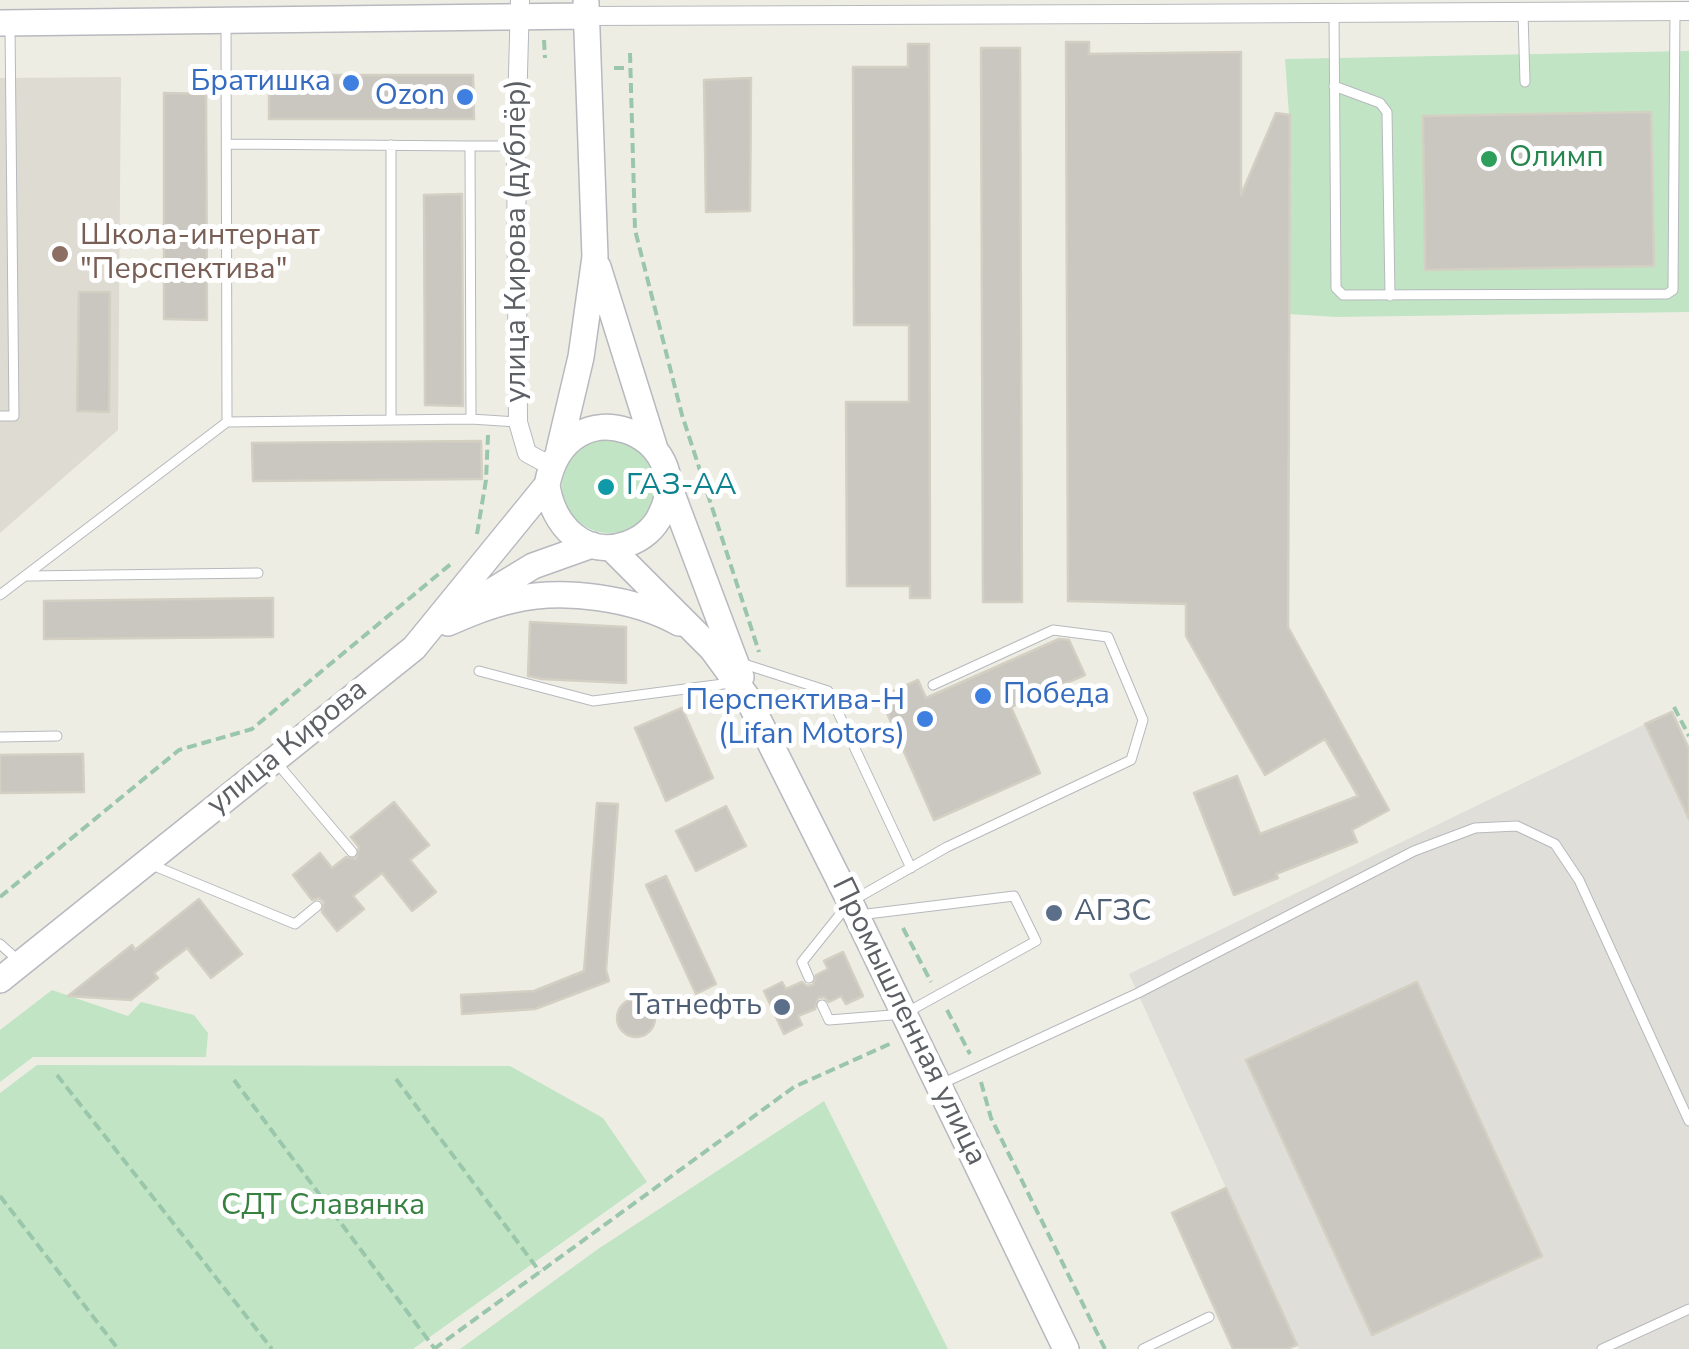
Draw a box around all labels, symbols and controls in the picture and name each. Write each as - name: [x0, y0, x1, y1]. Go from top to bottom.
- place label: Братишка: [190, 65, 331, 101]
- marker: Братишка: [340, 72, 362, 94]
- place label: Ozon: [375, 79, 445, 115]
- street label: улица Кирова (дублёр): [500, 79, 536, 403]
- marker: Ozon: [454, 86, 476, 108]
- place label: Олимп: [1509, 141, 1604, 177]
- marker: Олимп: [1478, 148, 1500, 170]
- place label: Школа-интернат "Перспектива": [80, 219, 320, 290]
- marker: Школа-интернат "Перспектива": [49, 243, 71, 265]
- place label: ГАЗ-АА: [626, 469, 737, 505]
- marker: ГАЗ-АА: [595, 476, 617, 498]
- street label: улица Кирова: [201, 673, 375, 823]
- place label: Победа: [1003, 678, 1110, 714]
- place label: Перспектива-Н (Lifan Motors): [686, 684, 905, 754]
- marker: Победа: [972, 685, 994, 707]
- marker: Перспектива-Н (Lifan Motors): [914, 708, 936, 730]
- street label: Промышленная улица: [823, 872, 993, 1172]
- place label: АГЗС: [1074, 895, 1152, 931]
- marker: АГЗС: [1043, 902, 1065, 924]
- place label: Татнефть: [630, 989, 762, 1025]
- marker: Татнефть: [771, 996, 793, 1018]
- park label: СДТ Славянка: [221, 1189, 425, 1225]

